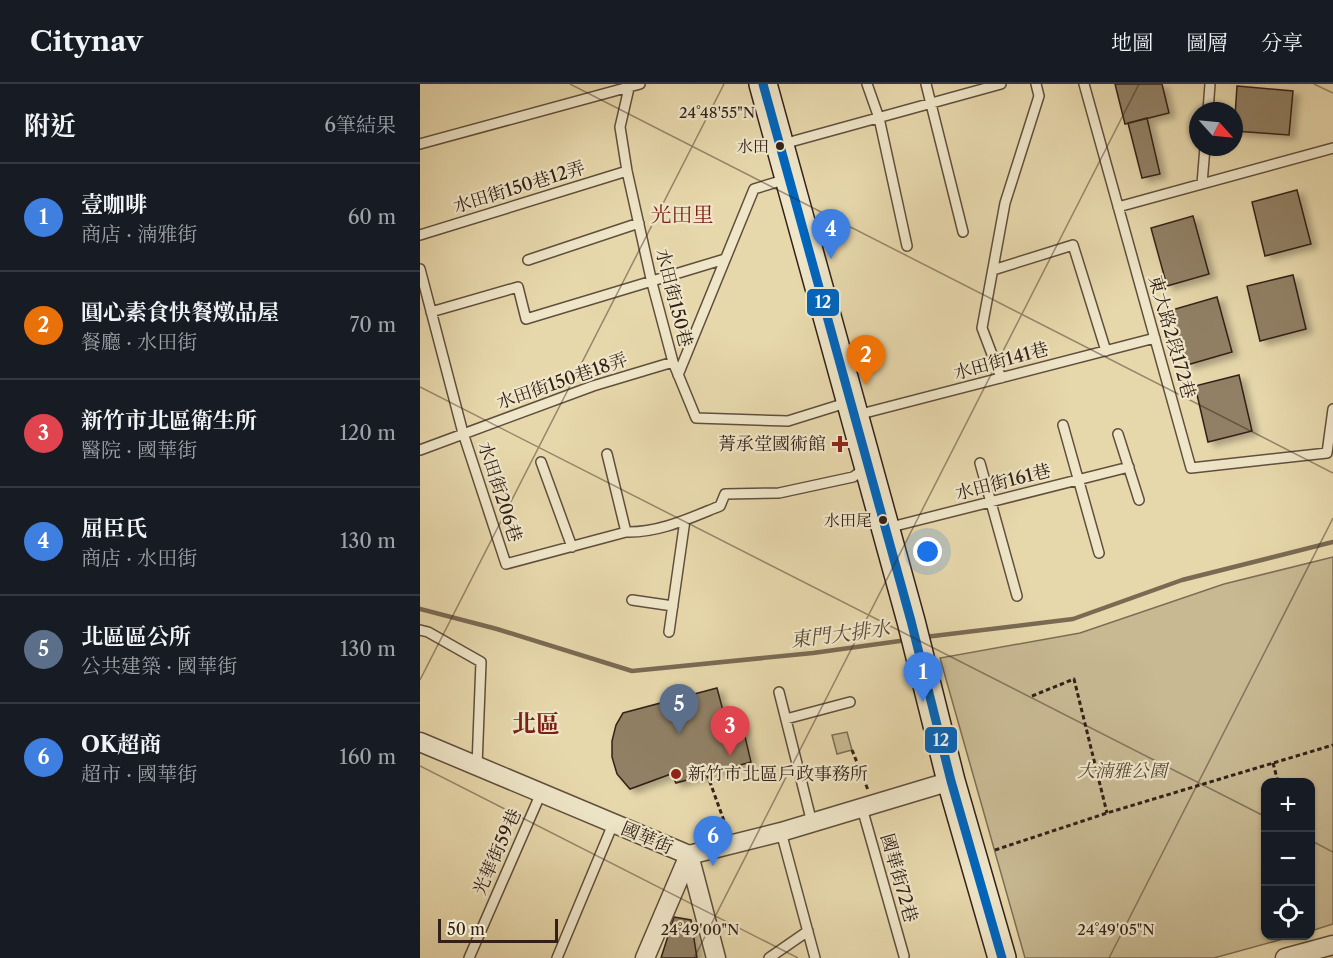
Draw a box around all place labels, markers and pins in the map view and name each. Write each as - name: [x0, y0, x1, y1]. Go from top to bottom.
- place label: 水田: [737, 136, 769, 156]
- marker: 水田: [774, 140, 786, 152]
- pin: 4: [812, 210, 850, 259]
- pin: 2: [846, 336, 886, 385]
- place label: 菁承堂國術館: [718, 433, 826, 455]
- marker: 菁承堂國術館: [831, 435, 849, 453]
- place label: 水田尾: [824, 510, 872, 530]
- marker: 水田尾: [877, 514, 889, 526]
- pin: 1: [904, 652, 942, 702]
- pin: 5: [660, 684, 698, 734]
- pin: 3: [710, 706, 750, 756]
- place label: 新竹市北區戶政事務所: [688, 763, 868, 785]
- marker: 新竹市北區戶政事務所: [669, 767, 683, 781]
- pin: 6: [694, 816, 732, 866]

